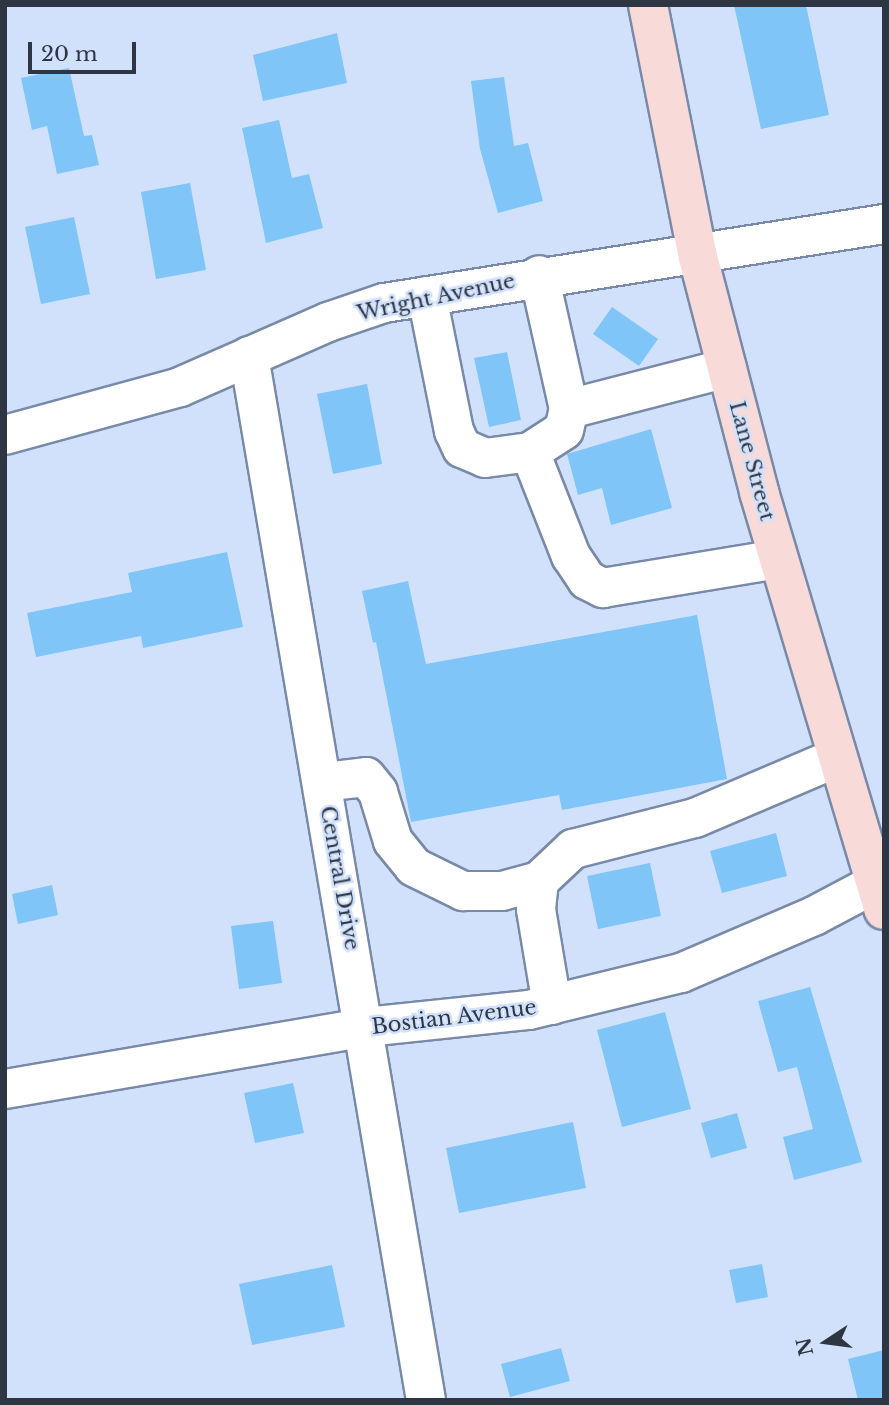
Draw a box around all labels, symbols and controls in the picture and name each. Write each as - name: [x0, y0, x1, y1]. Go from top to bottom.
- scale bar: [32, 28, 140, 72]
- text: 20 m: [41, 41, 98, 67]
- street label: Wright Avenue: [354, 268, 518, 326]
- street label: Lane Street: [724, 399, 780, 523]
- street label: Central Drive: [315, 804, 365, 952]
- street label: Bostian Avenue: [370, 994, 538, 1040]
- north arrow: [791, 1307, 861, 1377]
- text: N: [792, 1336, 818, 1358]

